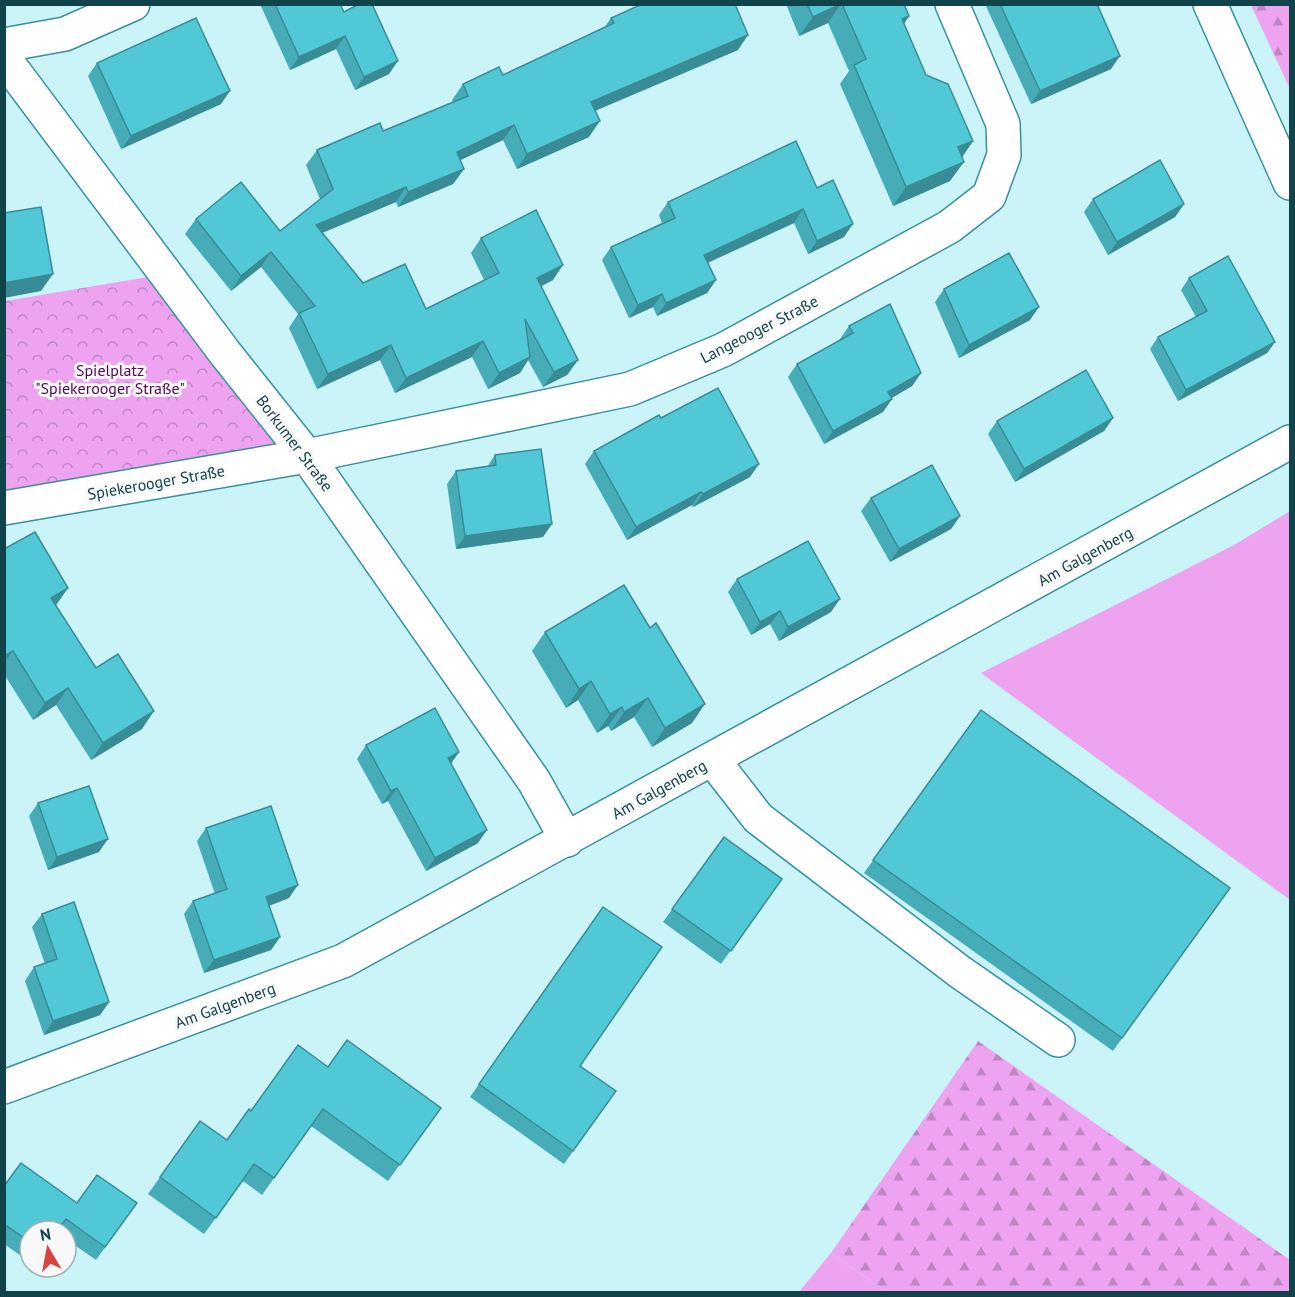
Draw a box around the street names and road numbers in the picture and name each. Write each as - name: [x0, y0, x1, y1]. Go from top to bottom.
- street label: Langeooger Straße: [697, 291, 821, 367]
- street label: Borkumer Straße: [252, 391, 338, 495]
- street label: Spiekerooger Straße: [86, 460, 226, 504]
- street label: Am Galgenberg: [1034, 522, 1136, 590]
- street label: Am Galgenberg: [608, 755, 710, 823]
- street label: Am Galgenberg: [172, 978, 278, 1032]

